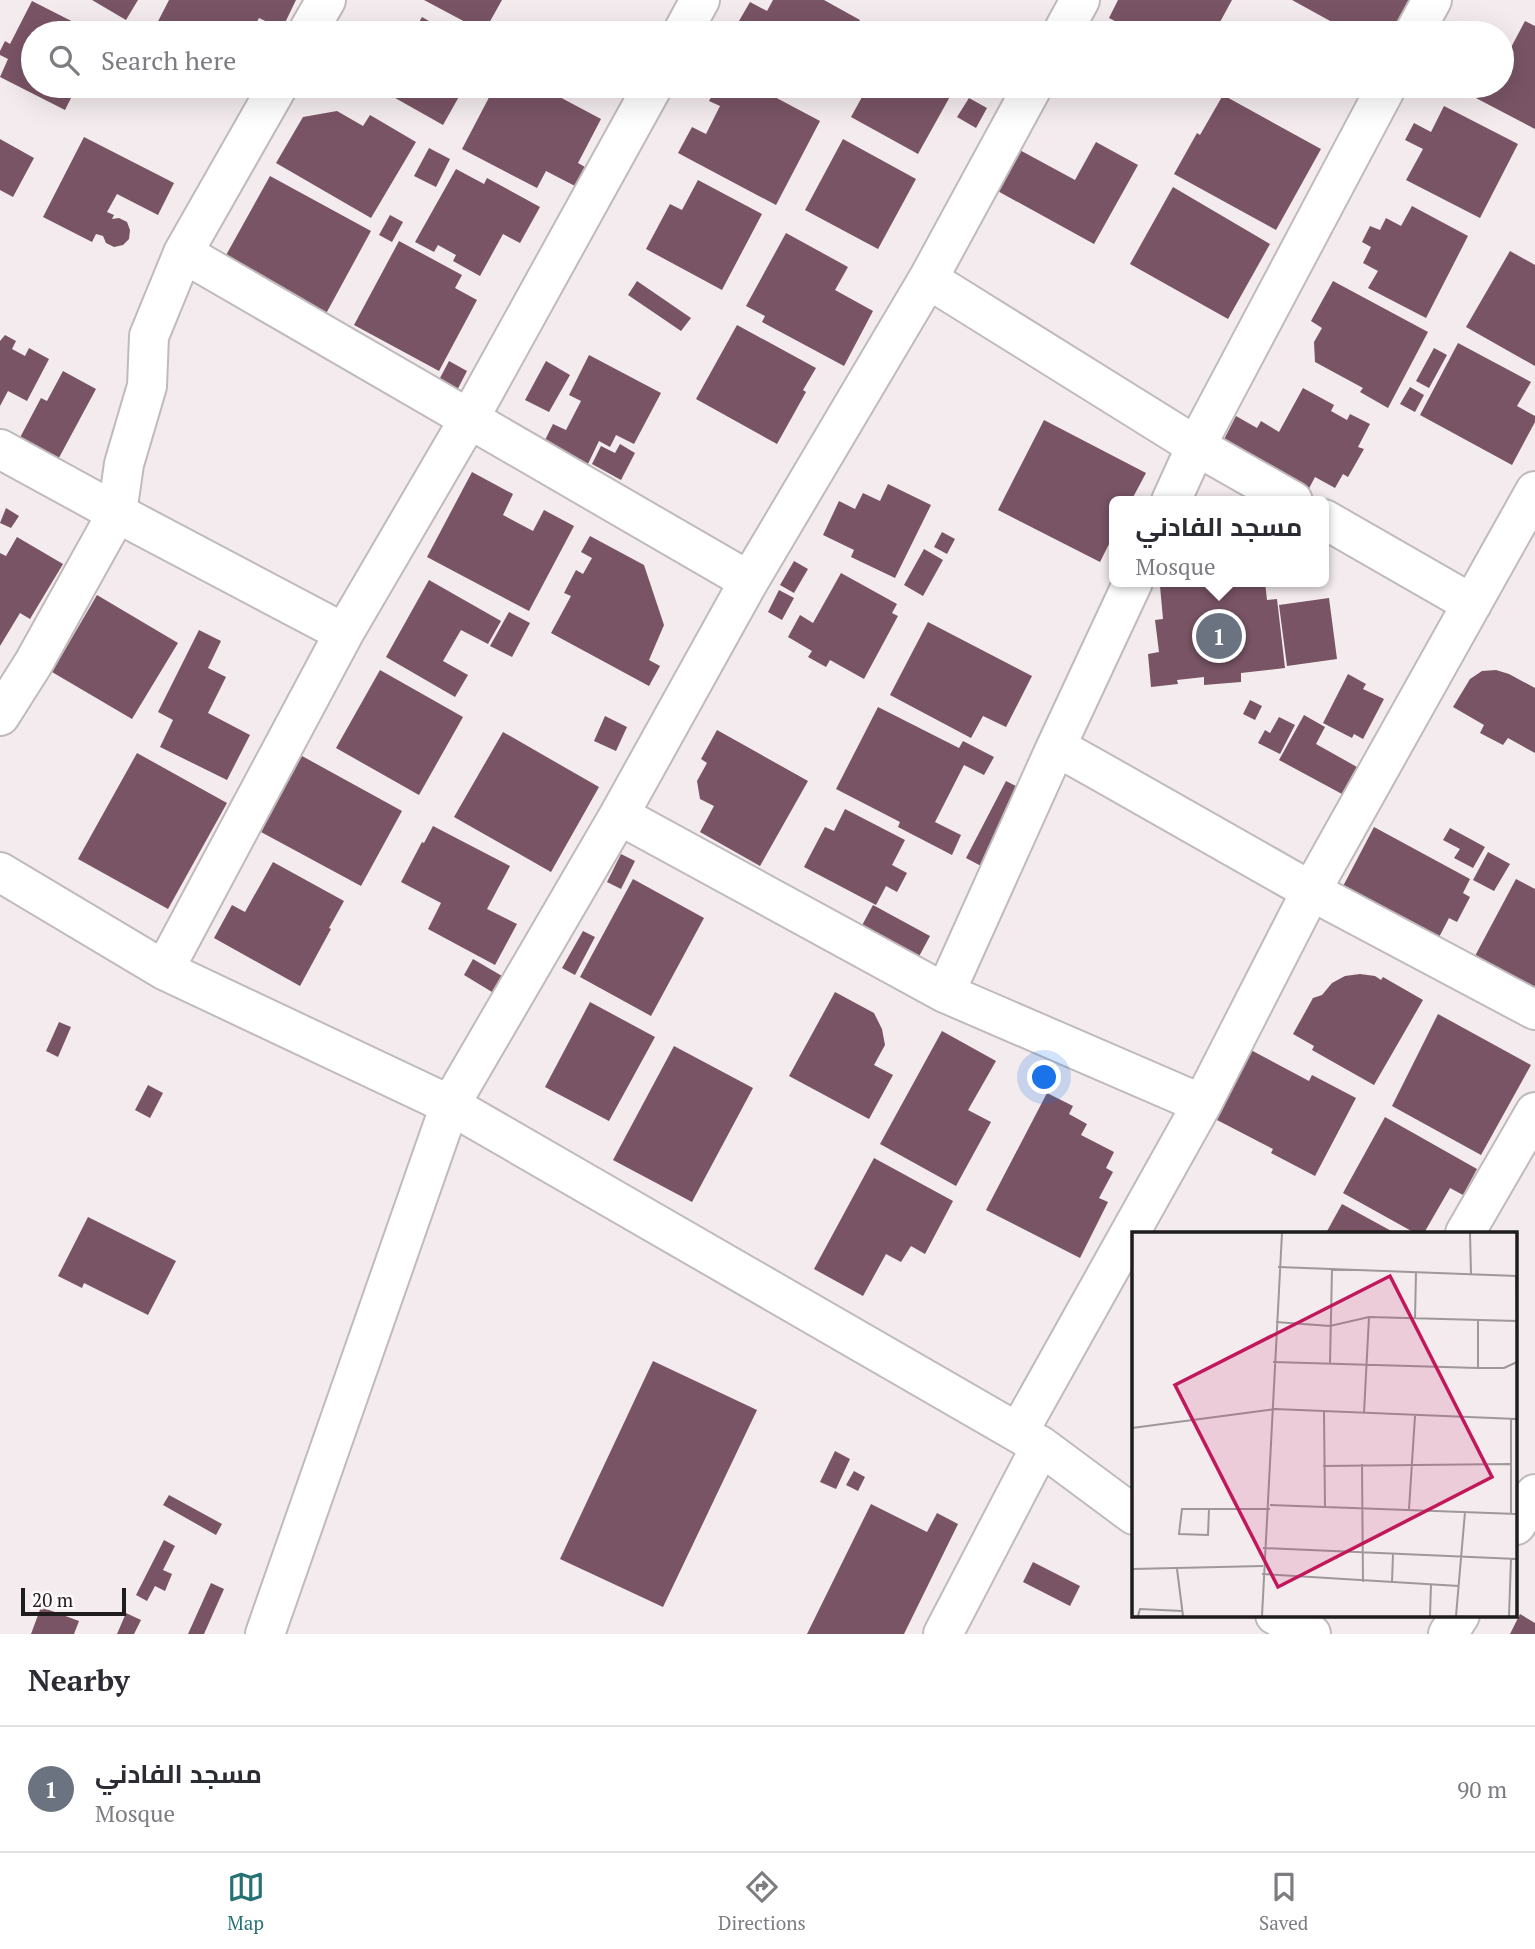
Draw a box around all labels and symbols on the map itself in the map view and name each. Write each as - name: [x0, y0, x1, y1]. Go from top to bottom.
- pin: 1: [1196, 610, 1242, 662]
- your location: [1027, 1060, 1061, 1094]
- inset map: [1132, 1232, 1518, 1616]
- scale bar: [21, 1585, 126, 1617]

